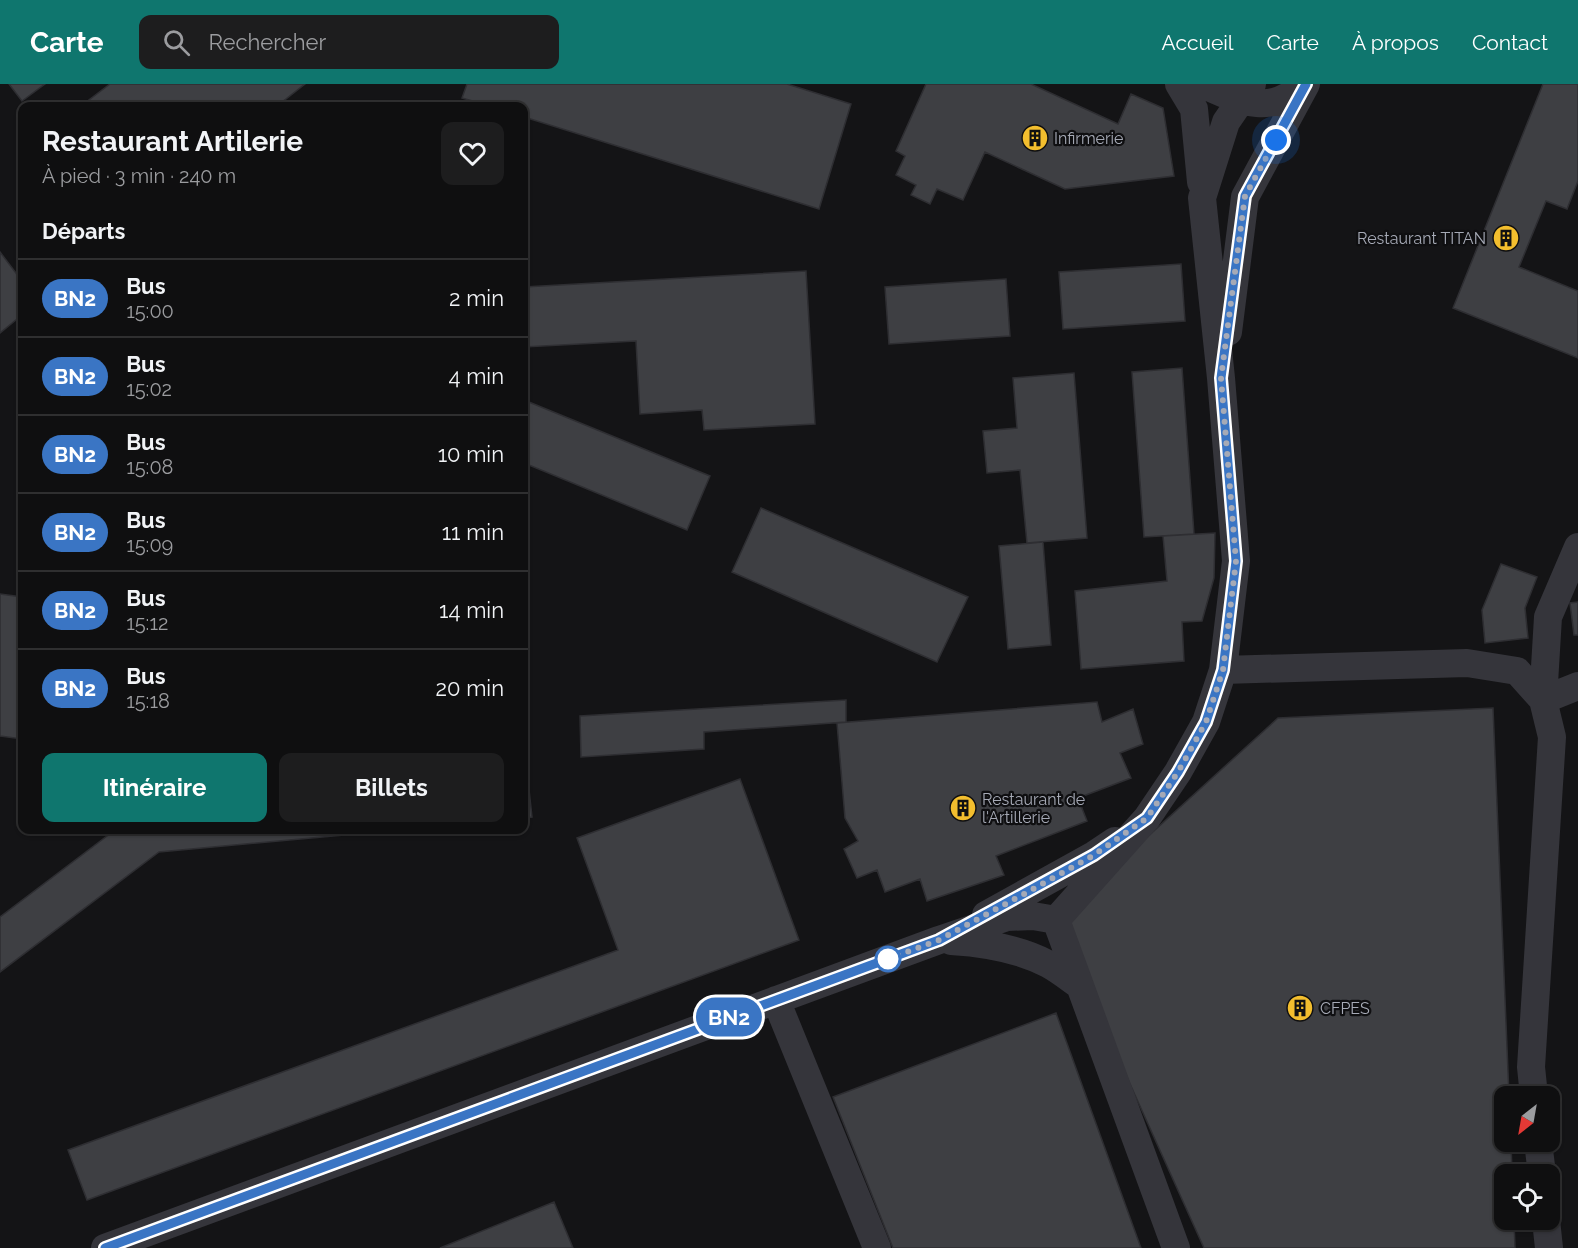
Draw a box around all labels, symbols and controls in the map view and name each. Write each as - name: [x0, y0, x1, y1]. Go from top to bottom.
- search box: [139, 15, 559, 69]
- text: Carte: [30, 26, 103, 59]
- icon: search: [160, 26, 193, 59]
- text: Rechercher: [208, 29, 326, 55]
- text: Accueil: [1162, 30, 1234, 55]
- text: Carte: [1267, 30, 1319, 55]
- text: À propos: [1352, 30, 1439, 55]
- text: Contact: [1472, 30, 1548, 55]
- button: heart: [441, 122, 504, 185]
- building icon: Infirmerie: [1020, 123, 1050, 153]
- text: Restaurant Artilerie: [42, 125, 303, 158]
- your location: [1261, 125, 1291, 155]
- place label: Infirmerie: [1054, 129, 1124, 148]
- text: À pied · 3 min · 240 m: [42, 164, 236, 188]
- text: Départs: [42, 218, 125, 244]
- building icon: Restaurant TITAN: [1491, 223, 1521, 253]
- place label: Restaurant TITAN: [1357, 229, 1486, 248]
- text: Bus: [126, 273, 166, 299]
- text: 2 min: [449, 285, 504, 311]
- text: BN2: [54, 286, 96, 311]
- text: 15:00: [126, 299, 174, 323]
- text: Bus: [126, 351, 166, 377]
- text: 4 min: [449, 363, 504, 389]
- text: BN2: [54, 364, 96, 389]
- text: 15:02: [126, 377, 172, 401]
- text: Bus: [126, 429, 166, 455]
- text: 10 min: [438, 441, 504, 467]
- text: BN2: [54, 442, 96, 467]
- text: 15:08: [126, 455, 173, 479]
- text: Bus: [126, 507, 166, 533]
- text: 11 min: [442, 519, 504, 545]
- text: BN2: [54, 520, 96, 545]
- text: 15:09: [126, 533, 173, 557]
- text: Bus: [126, 585, 166, 611]
- text: 14 min: [439, 597, 504, 623]
- text: BN2: [54, 598, 96, 623]
- text: 15:12: [126, 611, 168, 635]
- text: Bus: [126, 663, 166, 689]
- text: 20 min: [436, 675, 504, 701]
- text: BN2: [54, 676, 96, 701]
- text: 15:18: [126, 689, 170, 713]
- button: Itinéraire: [42, 753, 267, 822]
- button: Billets: [279, 753, 504, 822]
- place label: Restaurant de l'Artillerie: [982, 790, 1085, 827]
- building icon: Restaurant de l'Artillerie: [948, 793, 978, 823]
- unlabelled marker: [875, 946, 901, 972]
- building icon: CFPES: [1285, 993, 1315, 1023]
- line badge: BN2: [694, 998, 764, 1036]
- place label: CFPES: [1320, 999, 1370, 1018]
- text: BN2: [708, 1005, 750, 1030]
- north arrow: [1494, 1086, 1560, 1152]
- map controls: [1494, 1086, 1560, 1230]
- button: locate: [1494, 1164, 1560, 1230]

